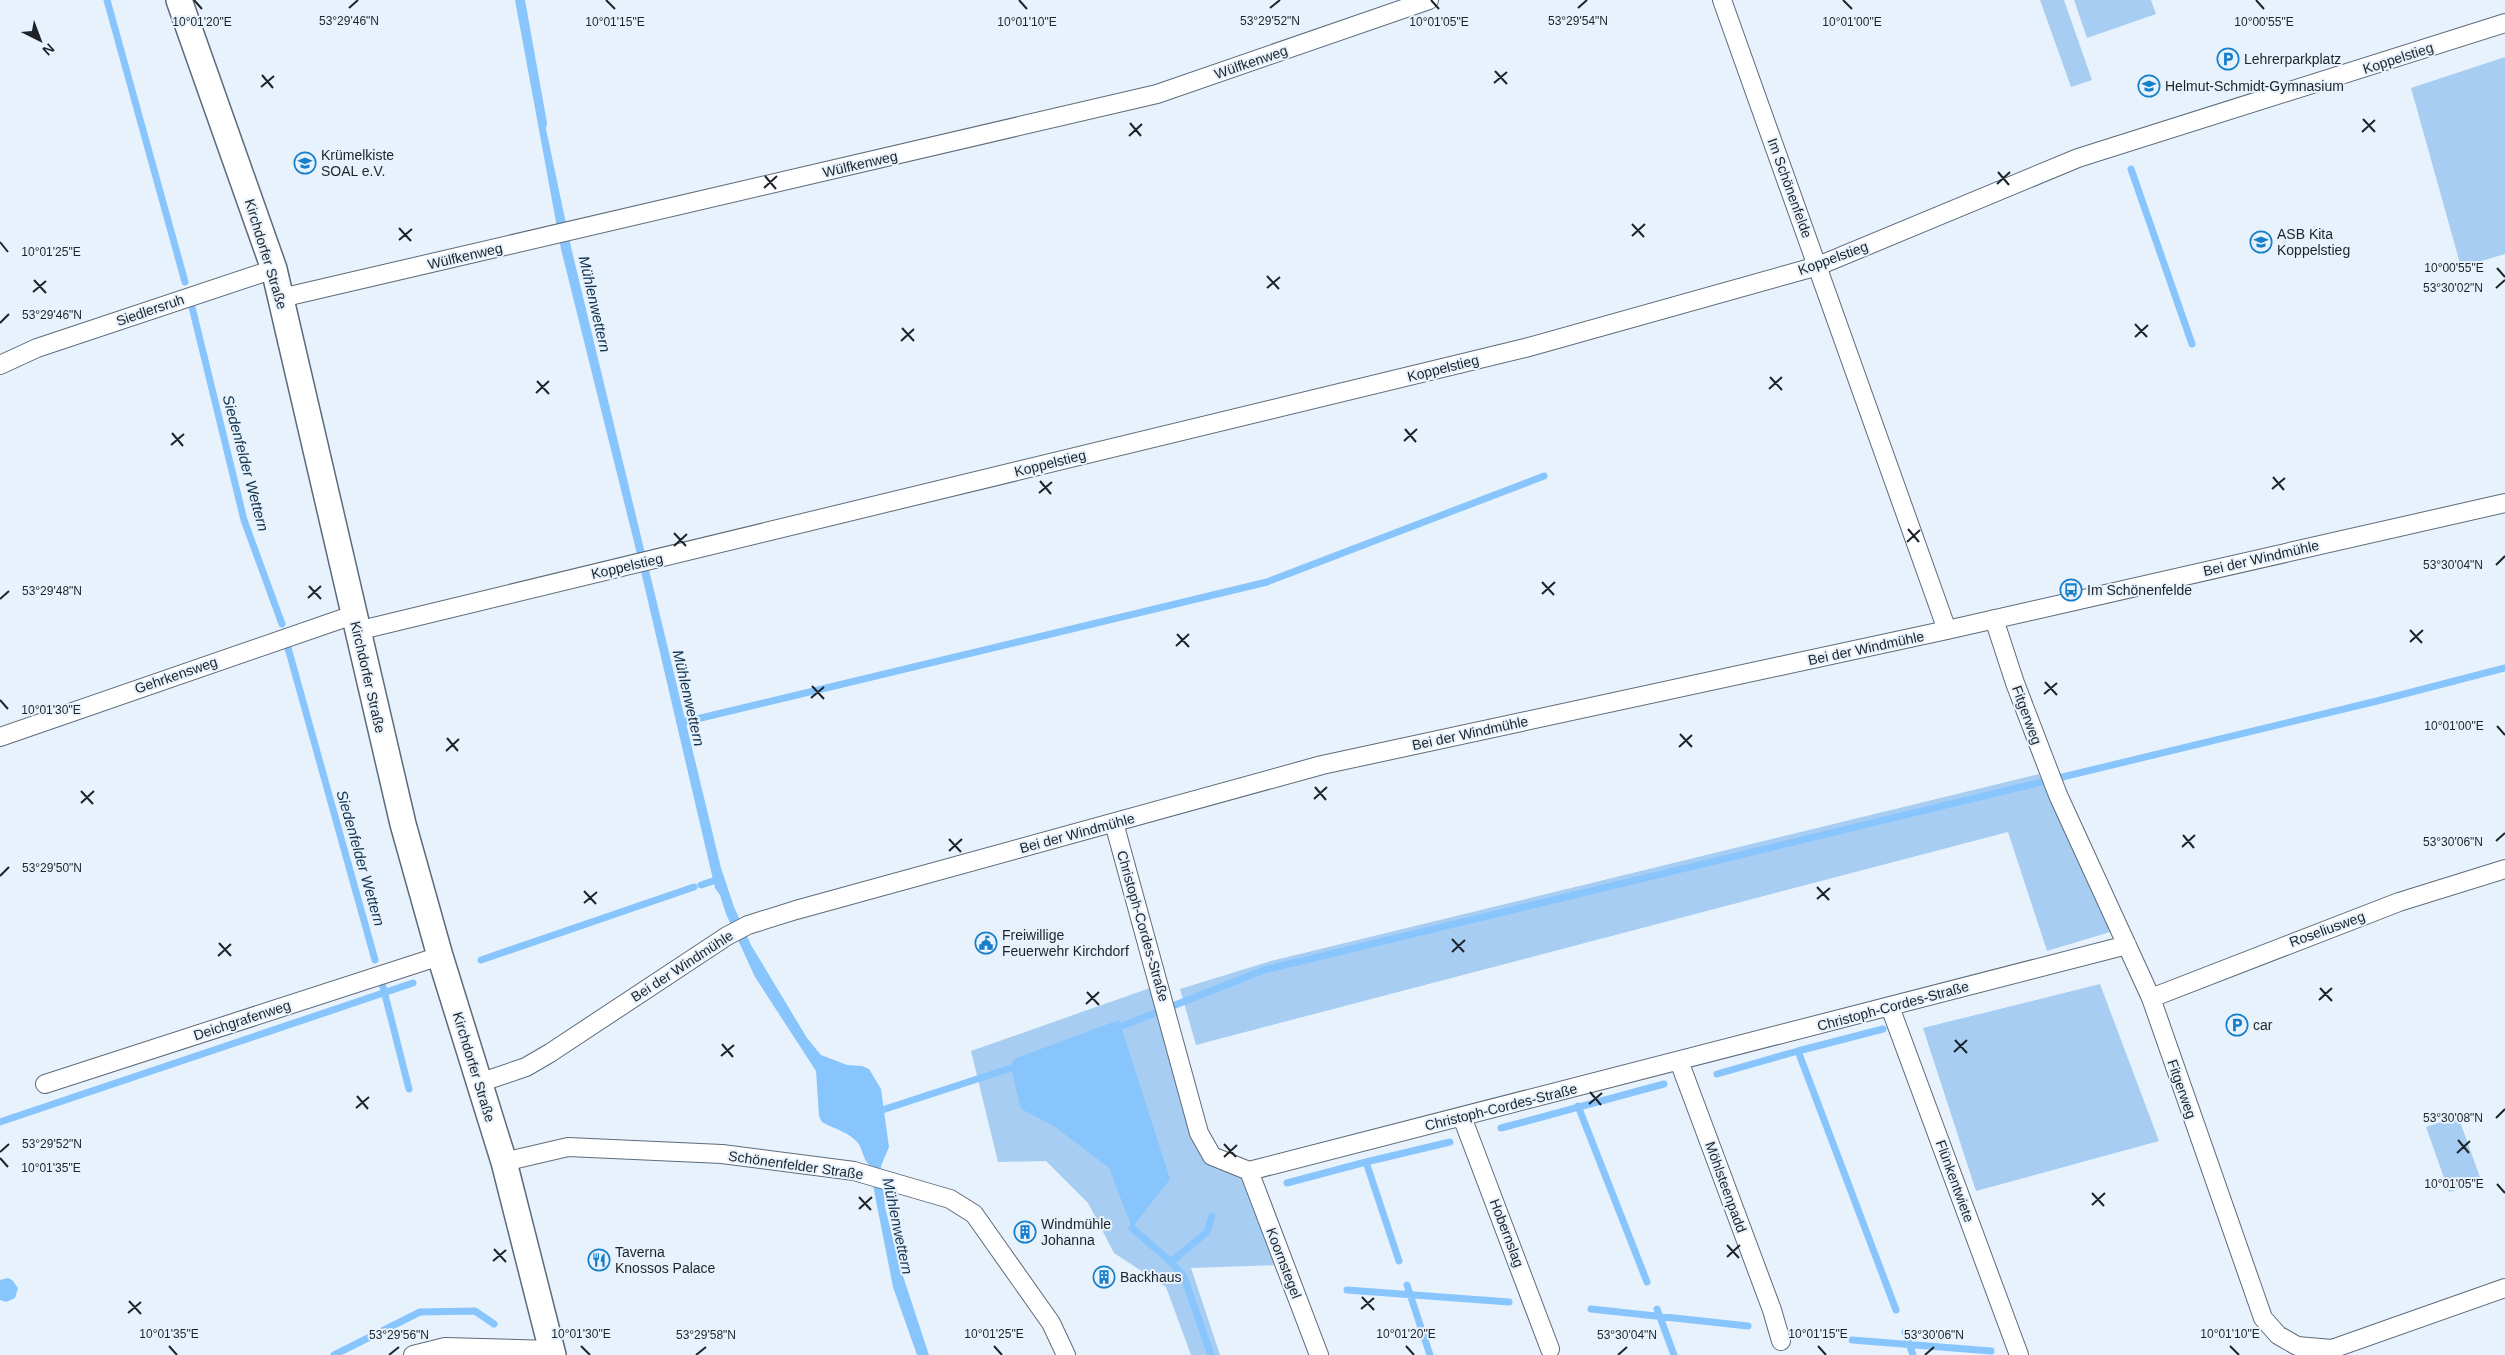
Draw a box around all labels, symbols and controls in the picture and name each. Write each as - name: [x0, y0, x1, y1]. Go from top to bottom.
- text: 53°29'46"N: [319, 14, 379, 28]
- text: 53°29'52"N: [1240, 14, 1300, 28]
- text: 53°29'54"N: [1548, 14, 1608, 28]
- north arrow: [15, 15, 65, 65]
- text: 10°01'20"E: [172, 15, 232, 29]
- text: 10°01'15"E: [585, 15, 645, 29]
- text: 10°01'10"E: [997, 15, 1057, 29]
- text: 10°01'05"E: [1409, 15, 1469, 29]
- text: 10°01'00"E: [1822, 15, 1882, 29]
- text: 10°00'55"E: [2234, 15, 2294, 29]
- street label: Koppelstieg: [2361, 39, 2435, 77]
- text: N: [40, 40, 58, 59]
- street label: Wülfkenweg: [1212, 42, 1290, 82]
- parking icon: Lehrerparkplatz: [2216, 47, 2240, 71]
- place label: Lehrerparkplatz: [2244, 51, 2341, 67]
- school or university icon: Helmut-Schmidt-Gymnasium: [2137, 74, 2161, 98]
- place label: Helmut-Schmidt-Gymnasium: [2165, 78, 2344, 94]
- street label: Im Schönenfelde: [1765, 136, 1816, 240]
- place label: Krümelkiste SOAL e.V.: [321, 147, 394, 179]
- street label: Wülfkenweg: [821, 148, 899, 180]
- school or university icon: Krümelkiste SOAL e.V.: [293, 151, 317, 175]
- street label: Kirchdorfer Straße: [242, 197, 290, 311]
- place label: ASB Kita Koppelstieg: [2277, 226, 2350, 258]
- school or university icon: ASB Kita Koppelstieg: [2249, 230, 2273, 254]
- street label: Koppelstieg: [1796, 238, 1870, 278]
- street label: Wülfkenweg: [426, 240, 504, 272]
- text: 10°01'25"E: [21, 245, 81, 259]
- water label: Mühlenwettern: [576, 254, 614, 354]
- text: 10°00'55"E: [2424, 261, 2484, 275]
- text: 53°30'02"N: [2423, 281, 2483, 295]
- street label: Siedlersruh: [114, 291, 186, 329]
- text: 53°29'46"N: [22, 308, 82, 322]
- street label: Koppelstieg: [1406, 351, 1480, 385]
- water label: Siedenfelder Wettern: [220, 393, 272, 533]
- street label: Koppelstieg: [1013, 446, 1087, 480]
- street label: Bei der Windmühle: [2202, 537, 2321, 579]
- street label: Koppelstieg: [590, 550, 664, 582]
- text: 53°30'04"N: [2423, 558, 2483, 572]
- bus stop icon: Im Schönenfelde: [2059, 578, 2083, 602]
- place label: Im Schönenfelde: [2087, 582, 2192, 598]
- text: 53°29'48"N: [22, 584, 82, 598]
- street label: Kirchdorfer Straße: [347, 619, 389, 735]
- street label: Bei der Windmühle: [1806, 628, 1926, 668]
- water label: Mühlenwettern: [670, 648, 708, 748]
- street label: Gehrkensweg: [133, 653, 219, 697]
- street label: Fitgerweg: [2009, 683, 2045, 747]
- text: 10°01'30"E: [21, 703, 81, 717]
- street label: Bei der Windmühle: [1410, 713, 1530, 753]
- text: 10°01'00"E: [2424, 719, 2484, 733]
- water label: Siedenfelder Wettern: [333, 788, 389, 928]
- street label: Bei der Windmühle: [1018, 810, 1136, 856]
- text: 53°30'06"N: [2423, 835, 2483, 849]
- street label: Christoph-Cordes-Straße: [1114, 849, 1172, 1004]
- text: 53°29'50"N: [22, 861, 82, 875]
- street label: Roseliusweg: [2287, 908, 2367, 950]
- street label: Bei der Windmühle: [628, 927, 736, 1005]
- place label: Freiwillige Feuerwehr Kirchdorf: [1002, 927, 1129, 959]
- public building icon: Freiwillige Feuerwehr Kirchdorf: [974, 931, 998, 955]
- street label: Christoph-Cordes-Straße: [1815, 978, 1971, 1034]
- street label: Deichgrafenweg: [191, 997, 293, 1043]
- street label: Kirchdorfer Straße: [450, 1010, 498, 1124]
- parking icon: car: [2225, 1013, 2249, 1037]
- place label: car: [2253, 1017, 2273, 1033]
- street label: Fitgerweg: [2164, 1057, 2200, 1121]
- street label: Christoph-Cordes-Straße: [1423, 1080, 1579, 1134]
- text: 53°30'08"N: [2423, 1111, 2483, 1125]
- text: 53°29'52"N: [22, 1137, 82, 1151]
- street label: Flünkentwiete: [1933, 1138, 1977, 1225]
- street label: Möhlsteenpadd: [1702, 1139, 1750, 1235]
- street label: Schönenfelder Straße: [727, 1148, 865, 1182]
- text: 10°01'35"E: [21, 1161, 81, 1175]
- water label: Mühlenwettern: [879, 1176, 917, 1276]
- text: 10°01'05"E: [2424, 1177, 2484, 1191]
- street label: Hobernslag: [1487, 1197, 1527, 1269]
- place label: Windmühle Johanna: [1041, 1216, 1111, 1248]
- building icon: Windmühle Johanna: [1013, 1220, 1037, 1244]
- street label: Koornstegel: [1263, 1225, 1305, 1301]
- place label: Taverna Knossos Palace: [615, 1244, 716, 1276]
- restaurant icon: Taverna Knossos Palace: [587, 1248, 611, 1272]
- building icon: Backhaus: [1092, 1265, 1116, 1289]
- place label: Backhaus: [1120, 1269, 1181, 1285]
- text: 10°01'35"E: [139, 1327, 199, 1341]
- text: 10°01'30"E: [551, 1327, 611, 1341]
- text: 10°01'25"E: [964, 1327, 1024, 1341]
- text: 10°01'20"E: [1376, 1327, 1436, 1341]
- text: 10°01'15"E: [1788, 1327, 1848, 1341]
- text: 10°01'10"E: [2200, 1327, 2260, 1341]
- text: 53°29'56"N: [369, 1328, 429, 1342]
- text: 53°29'58"N: [676, 1328, 736, 1342]
- text: 53°30'04"N: [1597, 1328, 1657, 1342]
- text: 53°30'06"N: [1904, 1328, 1964, 1342]

